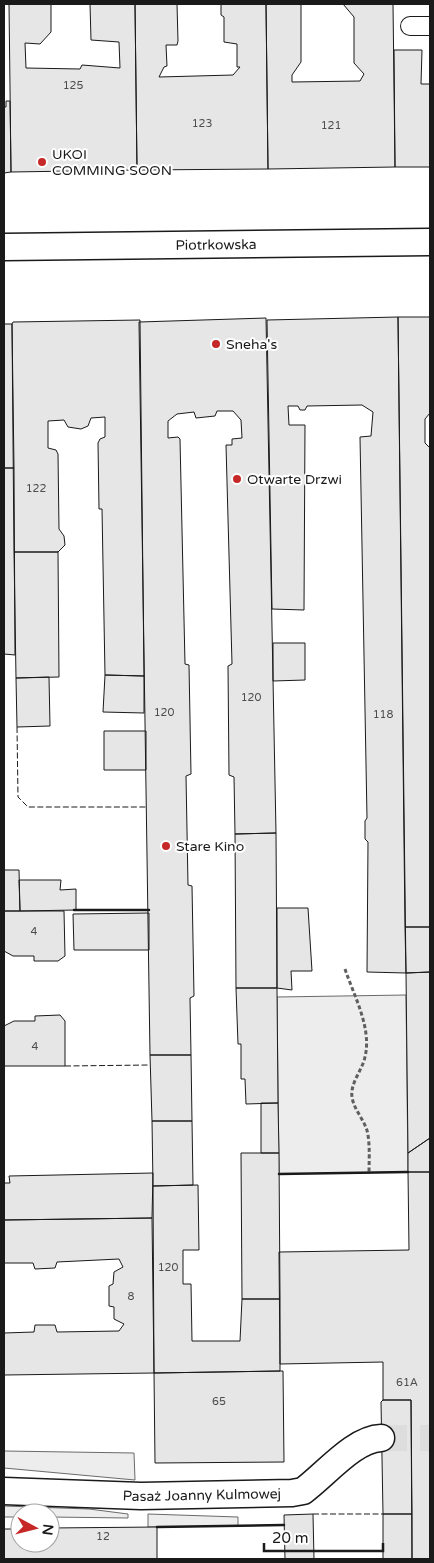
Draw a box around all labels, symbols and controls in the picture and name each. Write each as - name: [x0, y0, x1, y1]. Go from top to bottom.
- house number: 125: [63, 79, 83, 92]
- house number: 123: [192, 117, 212, 130]
- house number: 121: [321, 119, 341, 132]
- place label: UKOI COMMING SOON: [52, 146, 172, 179]
- marker: UKOI COMMING SOON: [36, 156, 48, 168]
- street label: Piotrkowska: [175, 236, 257, 254]
- place label: Sneha's: [226, 336, 277, 353]
- marker: Sneha's: [210, 338, 222, 350]
- place label: Otwarte Drzwi: [247, 471, 342, 488]
- marker: Otwarte Drzwi: [231, 473, 243, 485]
- house number: 122: [26, 482, 46, 495]
- house number: 120: [241, 691, 261, 704]
- house number: 120: [154, 706, 174, 719]
- house number: 118: [373, 708, 393, 721]
- place label: Stare Kino: [176, 838, 244, 855]
- marker: Stare Kino: [160, 840, 172, 852]
- house number: 4: [31, 925, 38, 938]
- house number: 4: [32, 1040, 39, 1053]
- house number: 120: [158, 1261, 178, 1274]
- house number: 8: [128, 1290, 135, 1303]
- house number: 61A: [396, 1376, 418, 1389]
- house number: 65: [212, 1395, 226, 1408]
- street label: Pasaż Joanny Kulmowej: [122, 1485, 281, 1505]
- north arrow: [10, 1503, 60, 1553]
- scale bar: [264, 1520, 383, 1552]
- text: N: [38, 1523, 57, 1536]
- text: 20 m: [272, 1529, 309, 1547]
- house number: 12: [96, 1530, 110, 1543]

